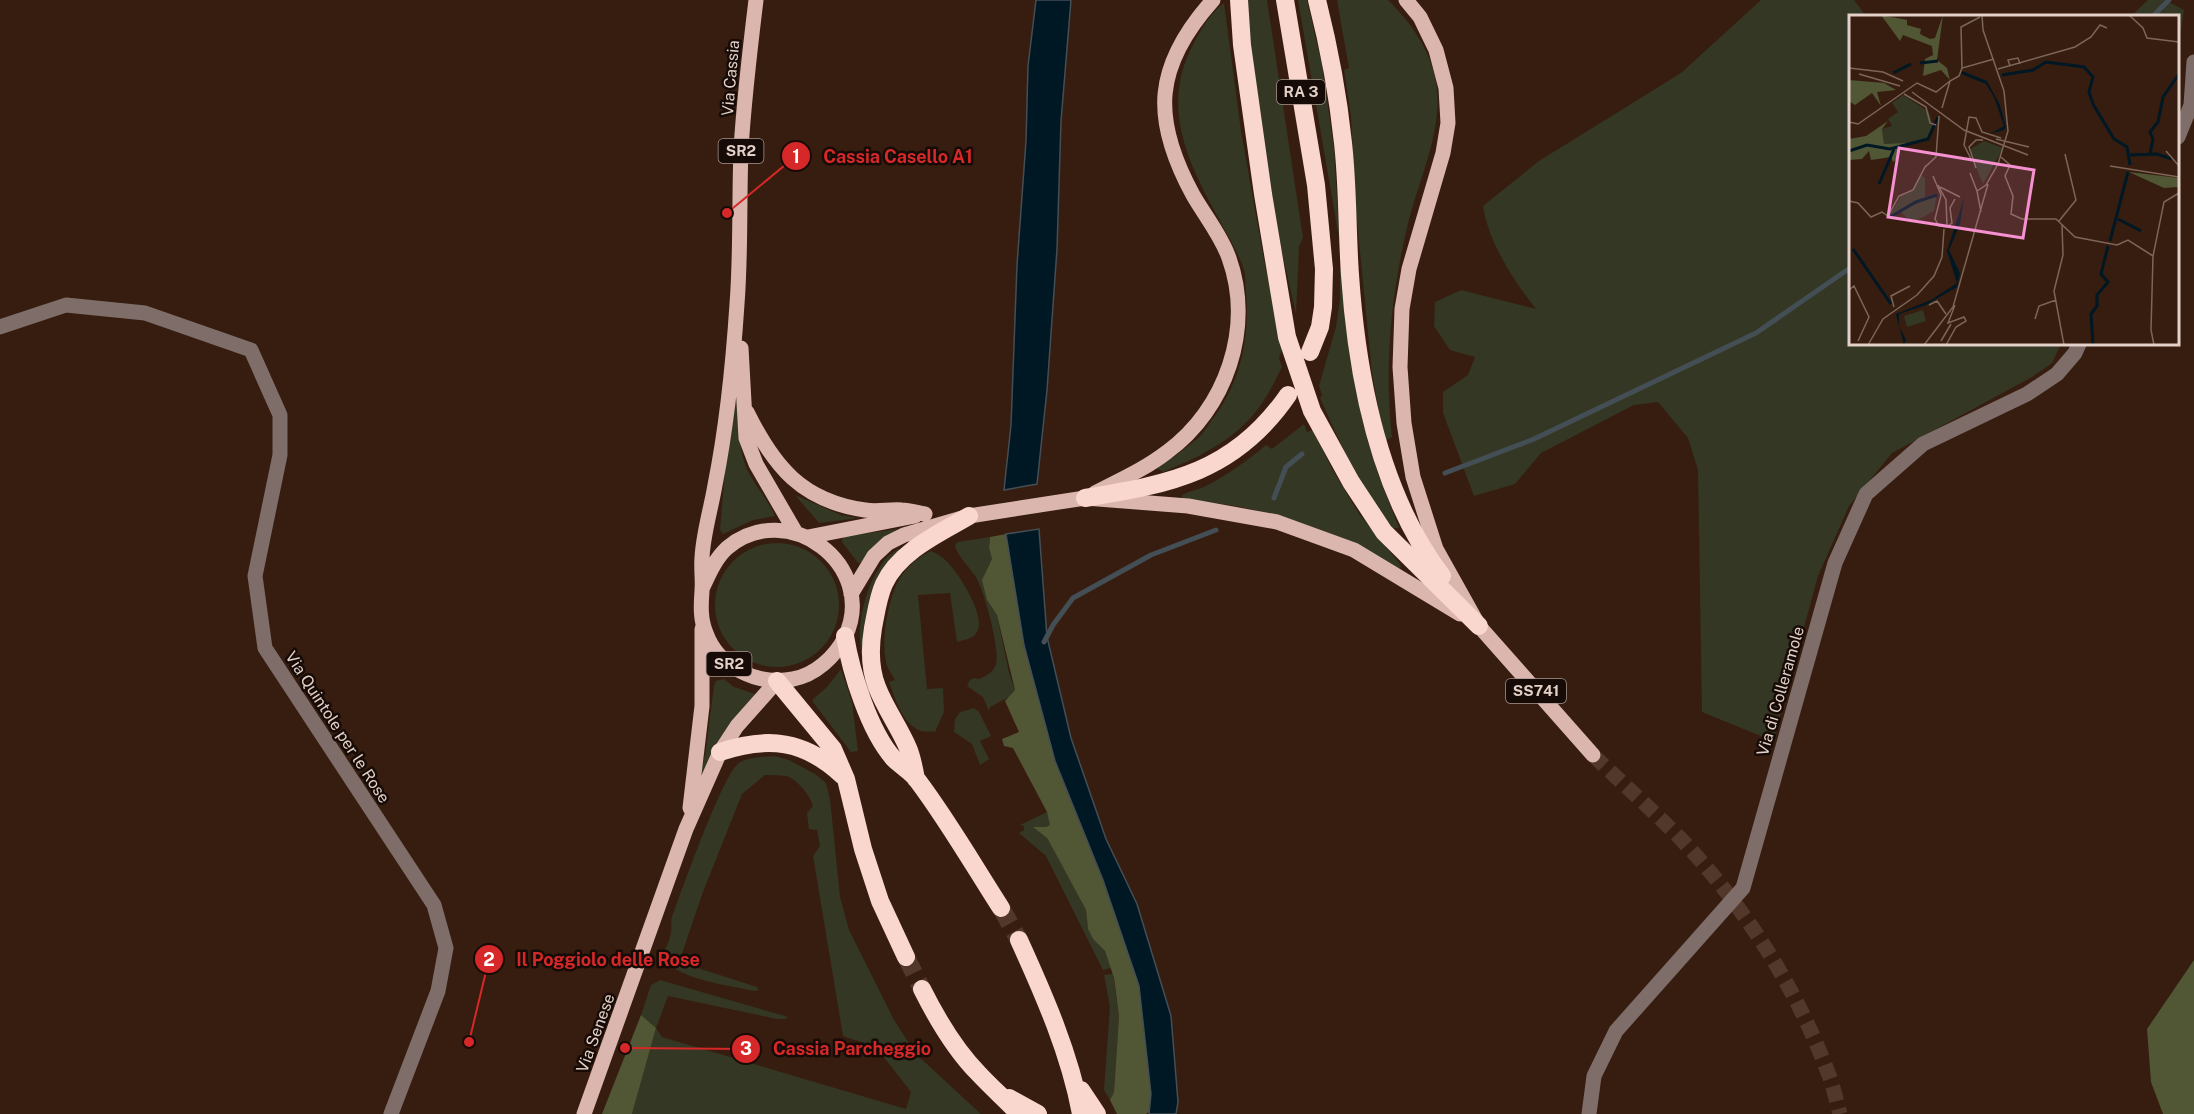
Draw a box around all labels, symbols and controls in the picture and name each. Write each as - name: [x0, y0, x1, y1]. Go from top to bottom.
- inset map: [1849, 15, 2179, 345]
- street label: Via Cassia: [718, 39, 743, 117]
- road number: RA 3: [1277, 80, 1325, 104]
- callout: Cassia Casello A1: [781, 138, 985, 174]
- road number: SR2: [718, 139, 764, 163]
- text: 1: [792, 146, 800, 167]
- text: Cassia Casello A1: [823, 146, 973, 167]
- street label: Via di Colleramole: [1753, 624, 1808, 758]
- street label: Via Quintole per le Rose: [281, 648, 394, 807]
- road number: SR2: [706, 652, 752, 676]
- road number: SS741: [1506, 679, 1566, 703]
- callout: Il Poggiolo delle Rose: [474, 941, 711, 977]
- text: 2: [483, 949, 495, 970]
- text: Il Poggiolo delle Rose: [516, 949, 700, 970]
- street label: Via Senese: [572, 991, 619, 1075]
- callout: Cassia Parcheggio: [731, 1031, 943, 1067]
- text: 3: [740, 1038, 752, 1059]
- text: Cassia Parcheggio: [773, 1038, 931, 1059]

